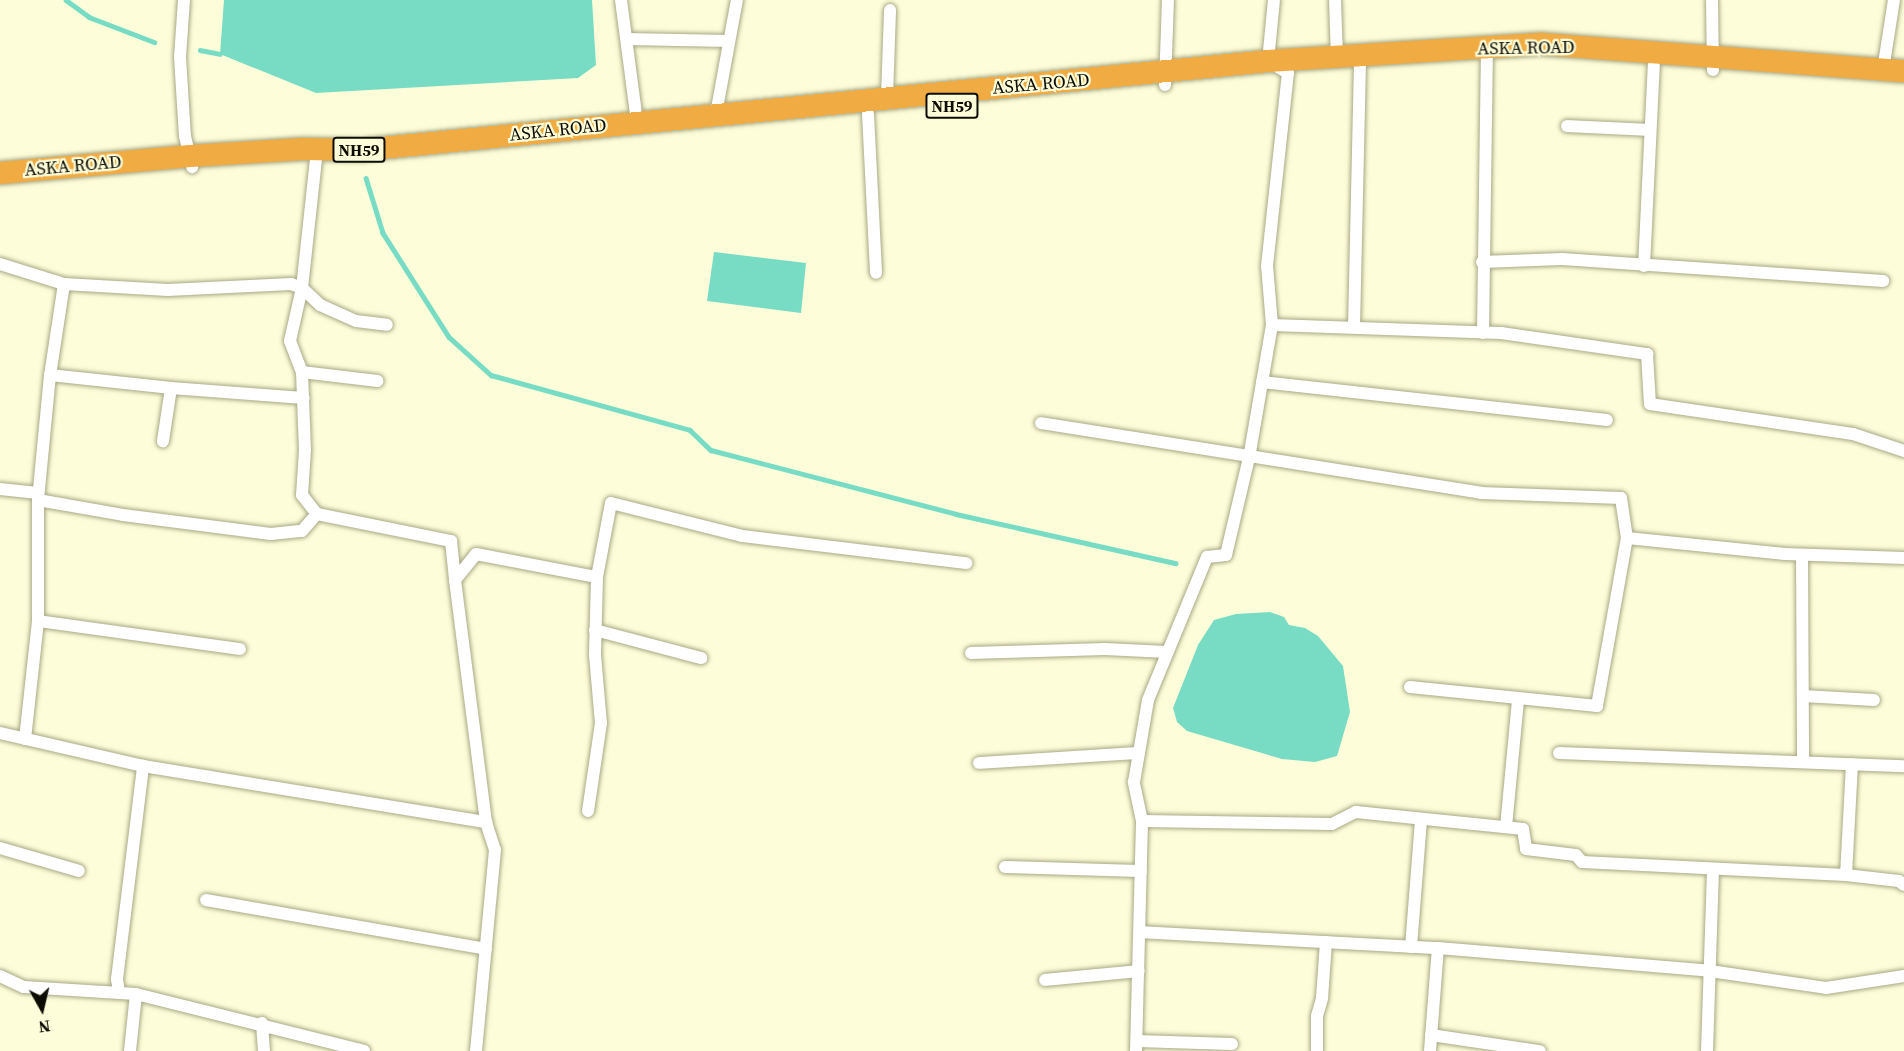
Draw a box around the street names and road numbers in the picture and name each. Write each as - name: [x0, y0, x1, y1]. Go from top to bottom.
- street label: ASKA ROAD: [1477, 36, 1575, 60]
- street label: ASKA ROAD: [992, 69, 1090, 99]
- road number: NH59: [925, 93, 979, 119]
- street label: ASKA ROAD: [509, 114, 607, 146]
- road number: NH59: [332, 137, 386, 163]
- street label: ASKA ROAD: [24, 151, 122, 181]

